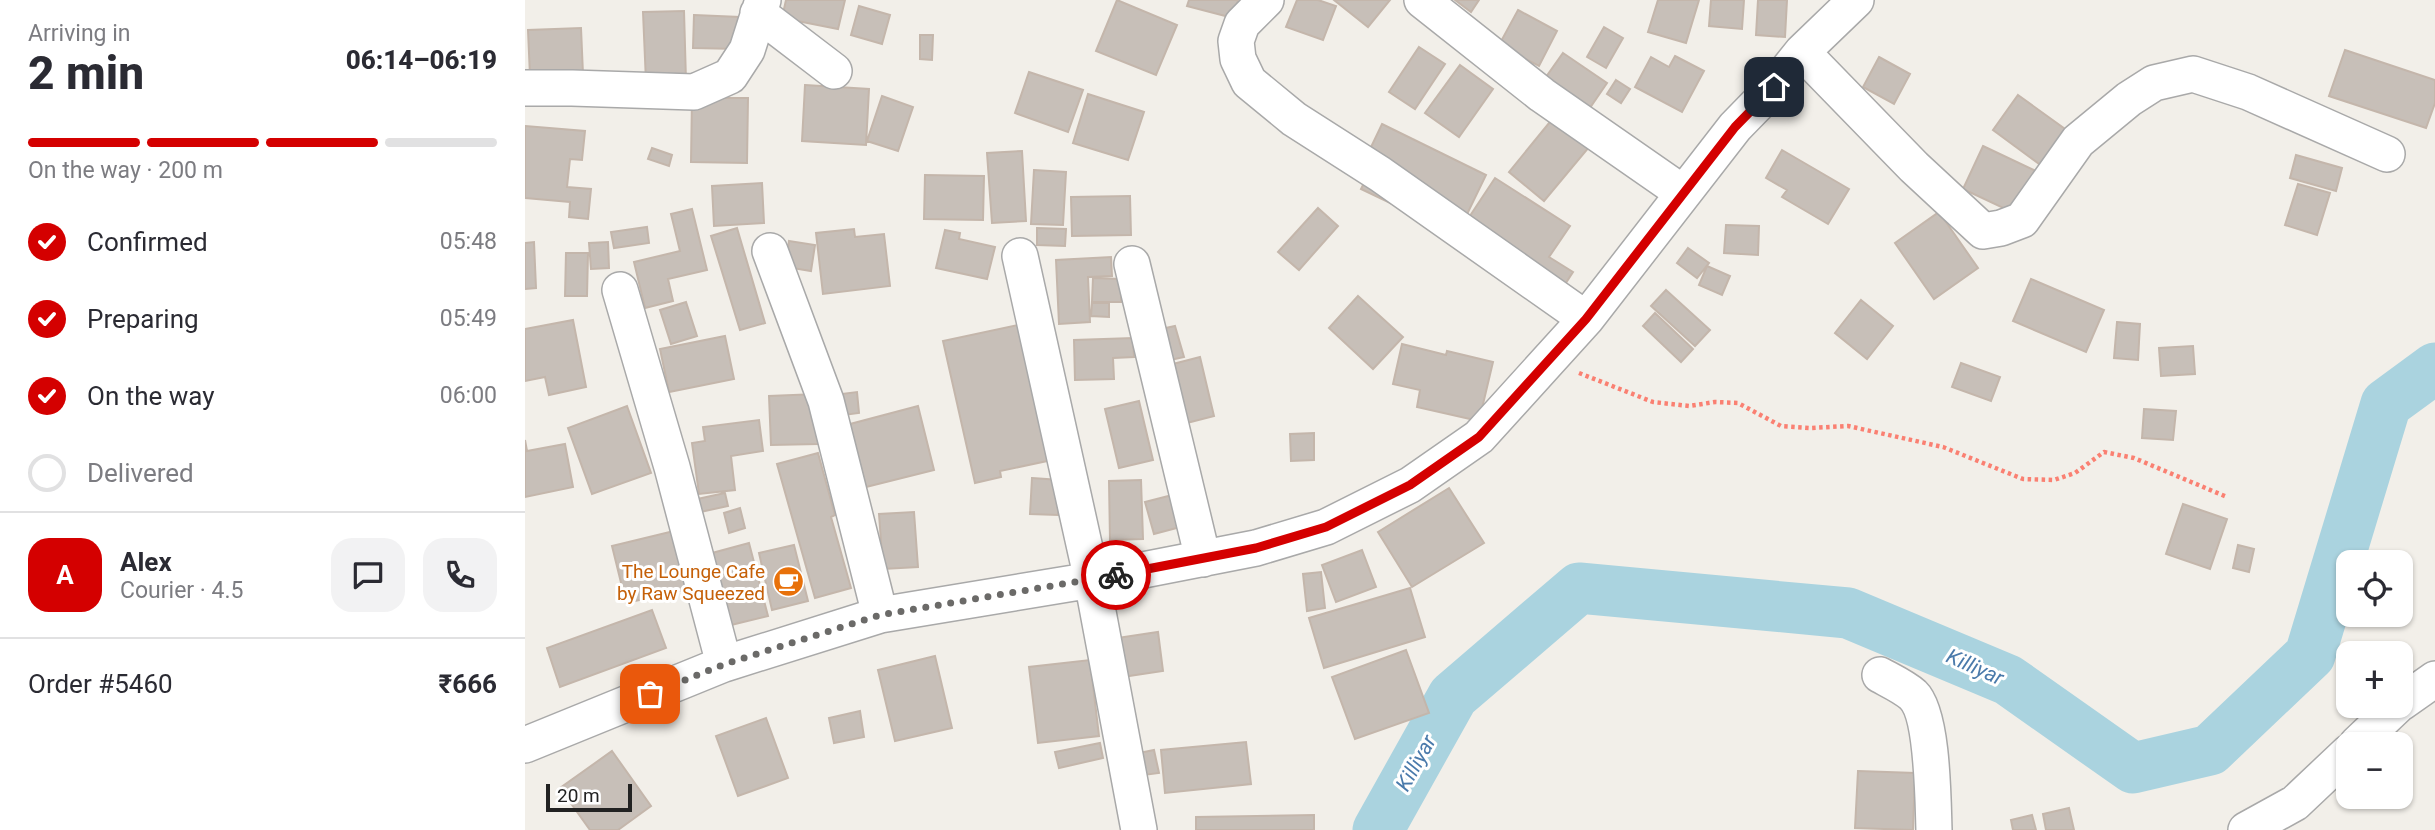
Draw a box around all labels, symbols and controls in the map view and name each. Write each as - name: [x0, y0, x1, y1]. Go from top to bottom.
- text: Arriving in: [28, 20, 131, 47]
- text: 06:14–06:19: [346, 45, 497, 75]
- text: 2 min: [28, 46, 144, 100]
- pin: [1744, 57, 1804, 117]
- icon: home: [1755, 68, 1793, 106]
- text: On the way · 200 m: [28, 157, 223, 184]
- icon: check: [28, 223, 66, 261]
- text: Confirmed: [87, 227, 208, 257]
- text: 05:48: [440, 228, 497, 255]
- icon: check: [28, 300, 66, 338]
- text: Preparing: [87, 304, 199, 334]
- text: 05:49: [440, 305, 497, 332]
- icon: check: [28, 377, 66, 415]
- text: On the way: [87, 381, 215, 411]
- text: 06:00: [440, 382, 497, 409]
- text: Delivered: [87, 458, 194, 488]
- button: chat: [331, 538, 405, 612]
- button: phone: [423, 538, 497, 612]
- courier: [1081, 540, 1151, 610]
- text: Alex: [120, 547, 172, 577]
- map controls: [2336, 550, 2413, 809]
- button: locate: [2336, 550, 2413, 627]
- icon: bike: [1097, 556, 1135, 594]
- text: A: [56, 560, 74, 590]
- place label: The Lounge Cafe by Raw Squeezed: [617, 560, 765, 605]
- cafe icon: The Lounge Cafe by Raw Squeezed: [771, 565, 805, 599]
- text: Courier · 4.5: [120, 577, 243, 604]
- button: +: [2336, 641, 2413, 718]
- water label: Killiyar: [1943, 644, 2008, 691]
- pin: [620, 664, 680, 724]
- text: Order #5460: [28, 669, 173, 699]
- text: ₹666: [439, 669, 497, 699]
- icon: bag: [631, 675, 669, 713]
- water label: Killiyar: [1391, 730, 1442, 795]
- button: −: [2336, 732, 2413, 809]
- scale bar: [546, 781, 632, 813]
- text: 20 m: [557, 784, 600, 807]

